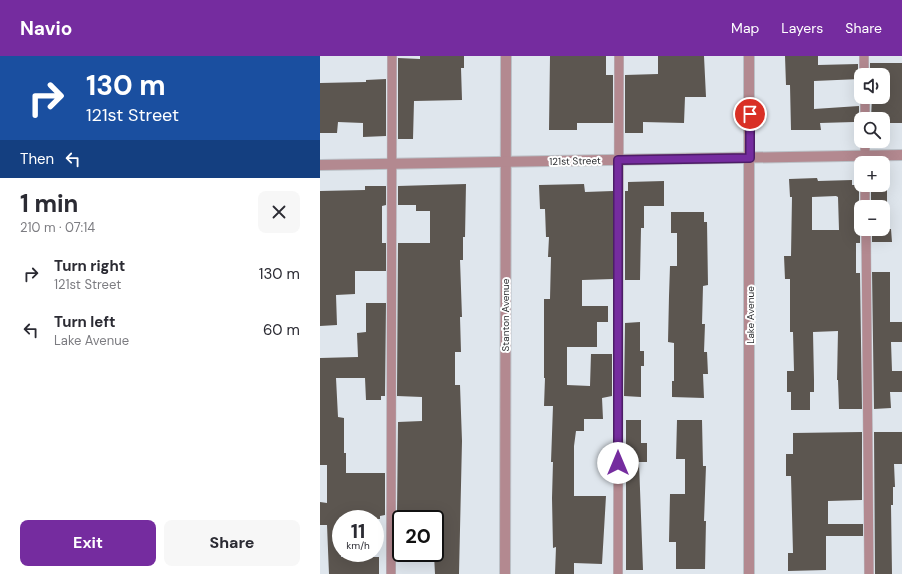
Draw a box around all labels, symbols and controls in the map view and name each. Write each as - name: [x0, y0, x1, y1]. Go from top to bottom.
- text: Navio: [20, 16, 72, 41]
- text: Map: [731, 19, 759, 37]
- text: Layers: [781, 19, 823, 37]
- text: Share: [845, 19, 882, 37]
- text: 130 m: [86, 67, 166, 104]
- map controls: [854, 68, 890, 236]
- button: sound: [854, 68, 890, 104]
- icon: right: [20, 72, 72, 124]
- pin: [733, 97, 767, 131]
- text: 121st Street: [86, 103, 179, 127]
- icon: arrive: [739, 103, 761, 125]
- button: search: [854, 112, 890, 148]
- icon: left: [62, 148, 84, 170]
- text: Then: [20, 149, 54, 169]
- street label: 121st Street: [549, 154, 601, 168]
- button: +: [854, 156, 890, 192]
- text: 1 min: [20, 188, 78, 219]
- button: close: [258, 191, 300, 233]
- button: −: [854, 200, 890, 236]
- text: 210 m · 07:14: [20, 219, 95, 236]
- text: Turn right: [54, 256, 125, 276]
- icon: right: [20, 263, 42, 285]
- text: 130 m: [259, 264, 300, 284]
- text: 121st Street: [54, 276, 121, 293]
- street label: Stanton Avenue: [499, 278, 512, 352]
- street label: Lake Avenue: [744, 286, 757, 344]
- text: Turn left: [54, 312, 115, 332]
- icon: left: [20, 319, 42, 341]
- text: 60 m: [263, 320, 300, 340]
- text: Lake Avenue: [54, 332, 129, 349]
- position arrow: [597, 442, 639, 484]
- speed limit sign: 20: [392, 510, 444, 562]
- text: 11: [351, 518, 365, 544]
- button: Exit: [20, 520, 156, 566]
- button: Share: [164, 520, 300, 566]
- text: km/h: [346, 539, 370, 552]

